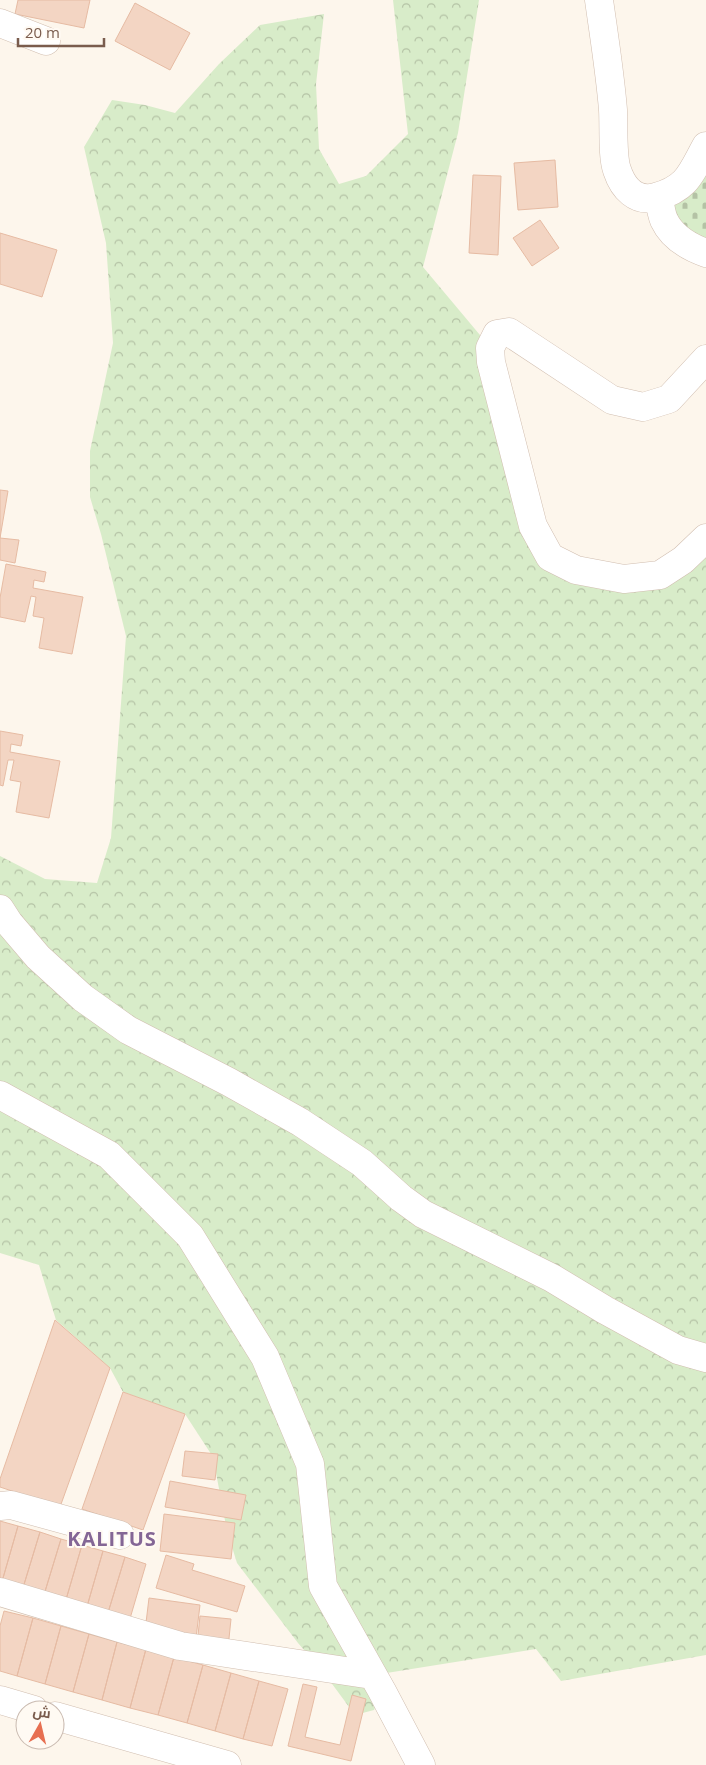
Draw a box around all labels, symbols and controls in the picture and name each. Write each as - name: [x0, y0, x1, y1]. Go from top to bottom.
- scale bar: [18, 15, 104, 47]
- text: 20 m: [25, 22, 60, 42]
- district label: KALITUS: [67, 1525, 157, 1552]
- north arrow: [15, 1700, 65, 1750]
- text: ش: [32, 1701, 52, 1722]

